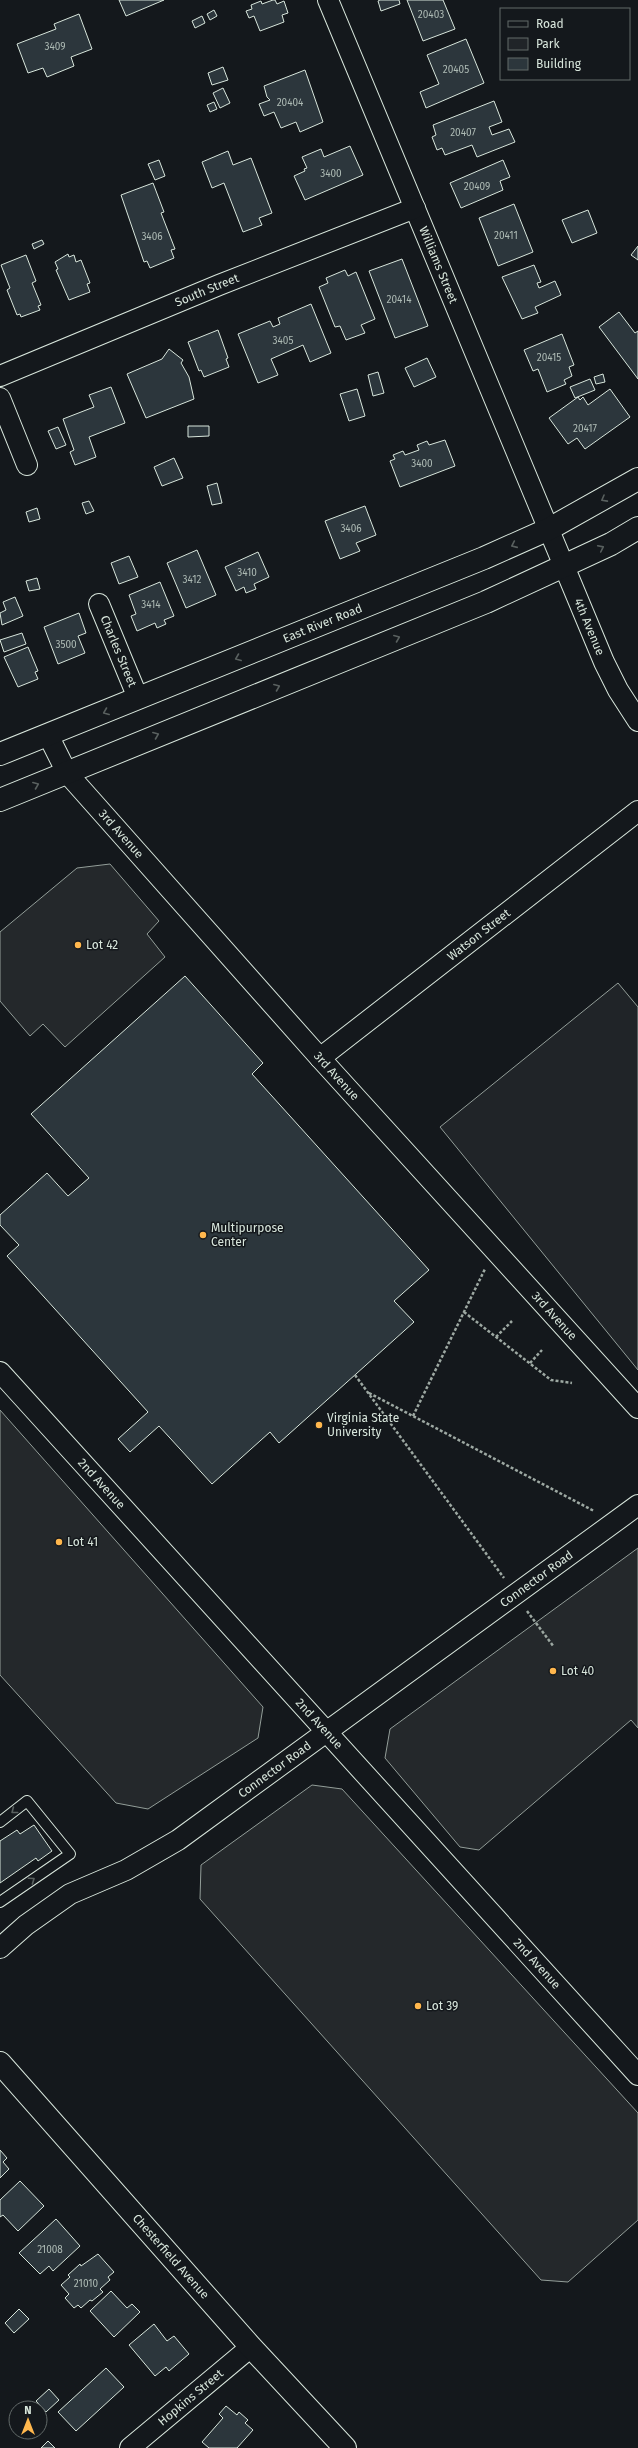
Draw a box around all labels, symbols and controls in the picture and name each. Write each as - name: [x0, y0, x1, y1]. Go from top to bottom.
- legend: [500, 8, 630, 80]
- house number: 20403: [418, 9, 444, 21]
- text: Road: [536, 17, 564, 31]
- text: Park: [536, 37, 560, 51]
- house number: 3409: [45, 41, 66, 53]
- text: Building: [536, 57, 582, 71]
- house number: 20405: [443, 64, 469, 76]
- house number: 20404: [277, 97, 304, 109]
- house number: 20407: [450, 127, 476, 139]
- house number: 3400: [320, 168, 342, 180]
- house number: 20409: [464, 181, 490, 193]
- street label: Williams Street: [416, 224, 461, 306]
- house number: 20411: [494, 230, 518, 242]
- house number: 3406: [141, 231, 163, 243]
- street label: South Street: [173, 271, 241, 310]
- house number: 20414: [387, 294, 412, 306]
- house number: 3405: [273, 335, 293, 347]
- house number: 20415: [537, 352, 561, 364]
- house number: 20417: [573, 423, 598, 435]
- house number: 3400: [411, 458, 433, 470]
- one-way arrow: [601, 494, 609, 502]
- house number: 3406: [340, 523, 362, 535]
- one-way arrow: [510, 540, 518, 548]
- one-way arrow: [597, 545, 604, 553]
- house number: 3410: [237, 567, 257, 579]
- house number: 3412: [183, 574, 202, 586]
- street label: 4th Avenue: [571, 596, 607, 657]
- house number: 3414: [141, 599, 161, 611]
- street label: East River Road: [281, 601, 364, 646]
- street label: Charles Street: [97, 613, 140, 690]
- one-way arrow: [393, 635, 401, 643]
- house number: 3500: [55, 639, 77, 651]
- one-way arrow: [235, 653, 242, 661]
- one-way arrow: [273, 683, 280, 691]
- one-way arrow: [102, 707, 109, 715]
- one-way arrow: [153, 732, 160, 740]
- one-way arrow: [33, 782, 40, 790]
- street label: 3rd Avenue: [96, 807, 146, 861]
- street label: Watson Street: [444, 905, 514, 964]
- place label: Lot 42: [86, 938, 118, 952]
- marker: Lot 42: [73, 940, 83, 950]
- street label: 3rd Avenue: [311, 1049, 362, 1103]
- place label: Multipurpose Center: [211, 1221, 284, 1249]
- marker: Multipurpose Center: [198, 1230, 208, 1240]
- street label: 3rd Avenue: [529, 1289, 580, 1343]
- place label: Virginia State University: [327, 1411, 399, 1439]
- marker: Virginia State University: [314, 1420, 324, 1430]
- street label: 2nd Avenue: [75, 1456, 128, 1512]
- place label: Lot 41: [67, 1535, 98, 1549]
- marker: Lot 41: [54, 1537, 64, 1547]
- street label: Connector Road: [497, 1548, 576, 1610]
- place label: Lot 40: [561, 1664, 595, 1678]
- marker: Lot 40: [548, 1666, 558, 1676]
- street label: 2nd Avenue: [293, 1696, 346, 1752]
- street label: Connector Road: [235, 1739, 314, 1801]
- one-way arrow: [11, 1807, 18, 1814]
- one-way arrow: [28, 1877, 35, 1885]
- street label: 2nd Avenue: [511, 1936, 563, 1992]
- place label: Lot 39: [426, 1999, 458, 2013]
- marker: Lot 39: [413, 2001, 423, 2011]
- street label: Chesterfield Avenue: [130, 2211, 212, 2302]
- house number: 21008: [37, 2244, 63, 2256]
- house number: 21010: [74, 2278, 99, 2290]
- street label: Hopkins Street: [155, 2366, 226, 2428]
- north arrow: [8, 2400, 48, 2440]
- text: N: [24, 2404, 32, 2417]

